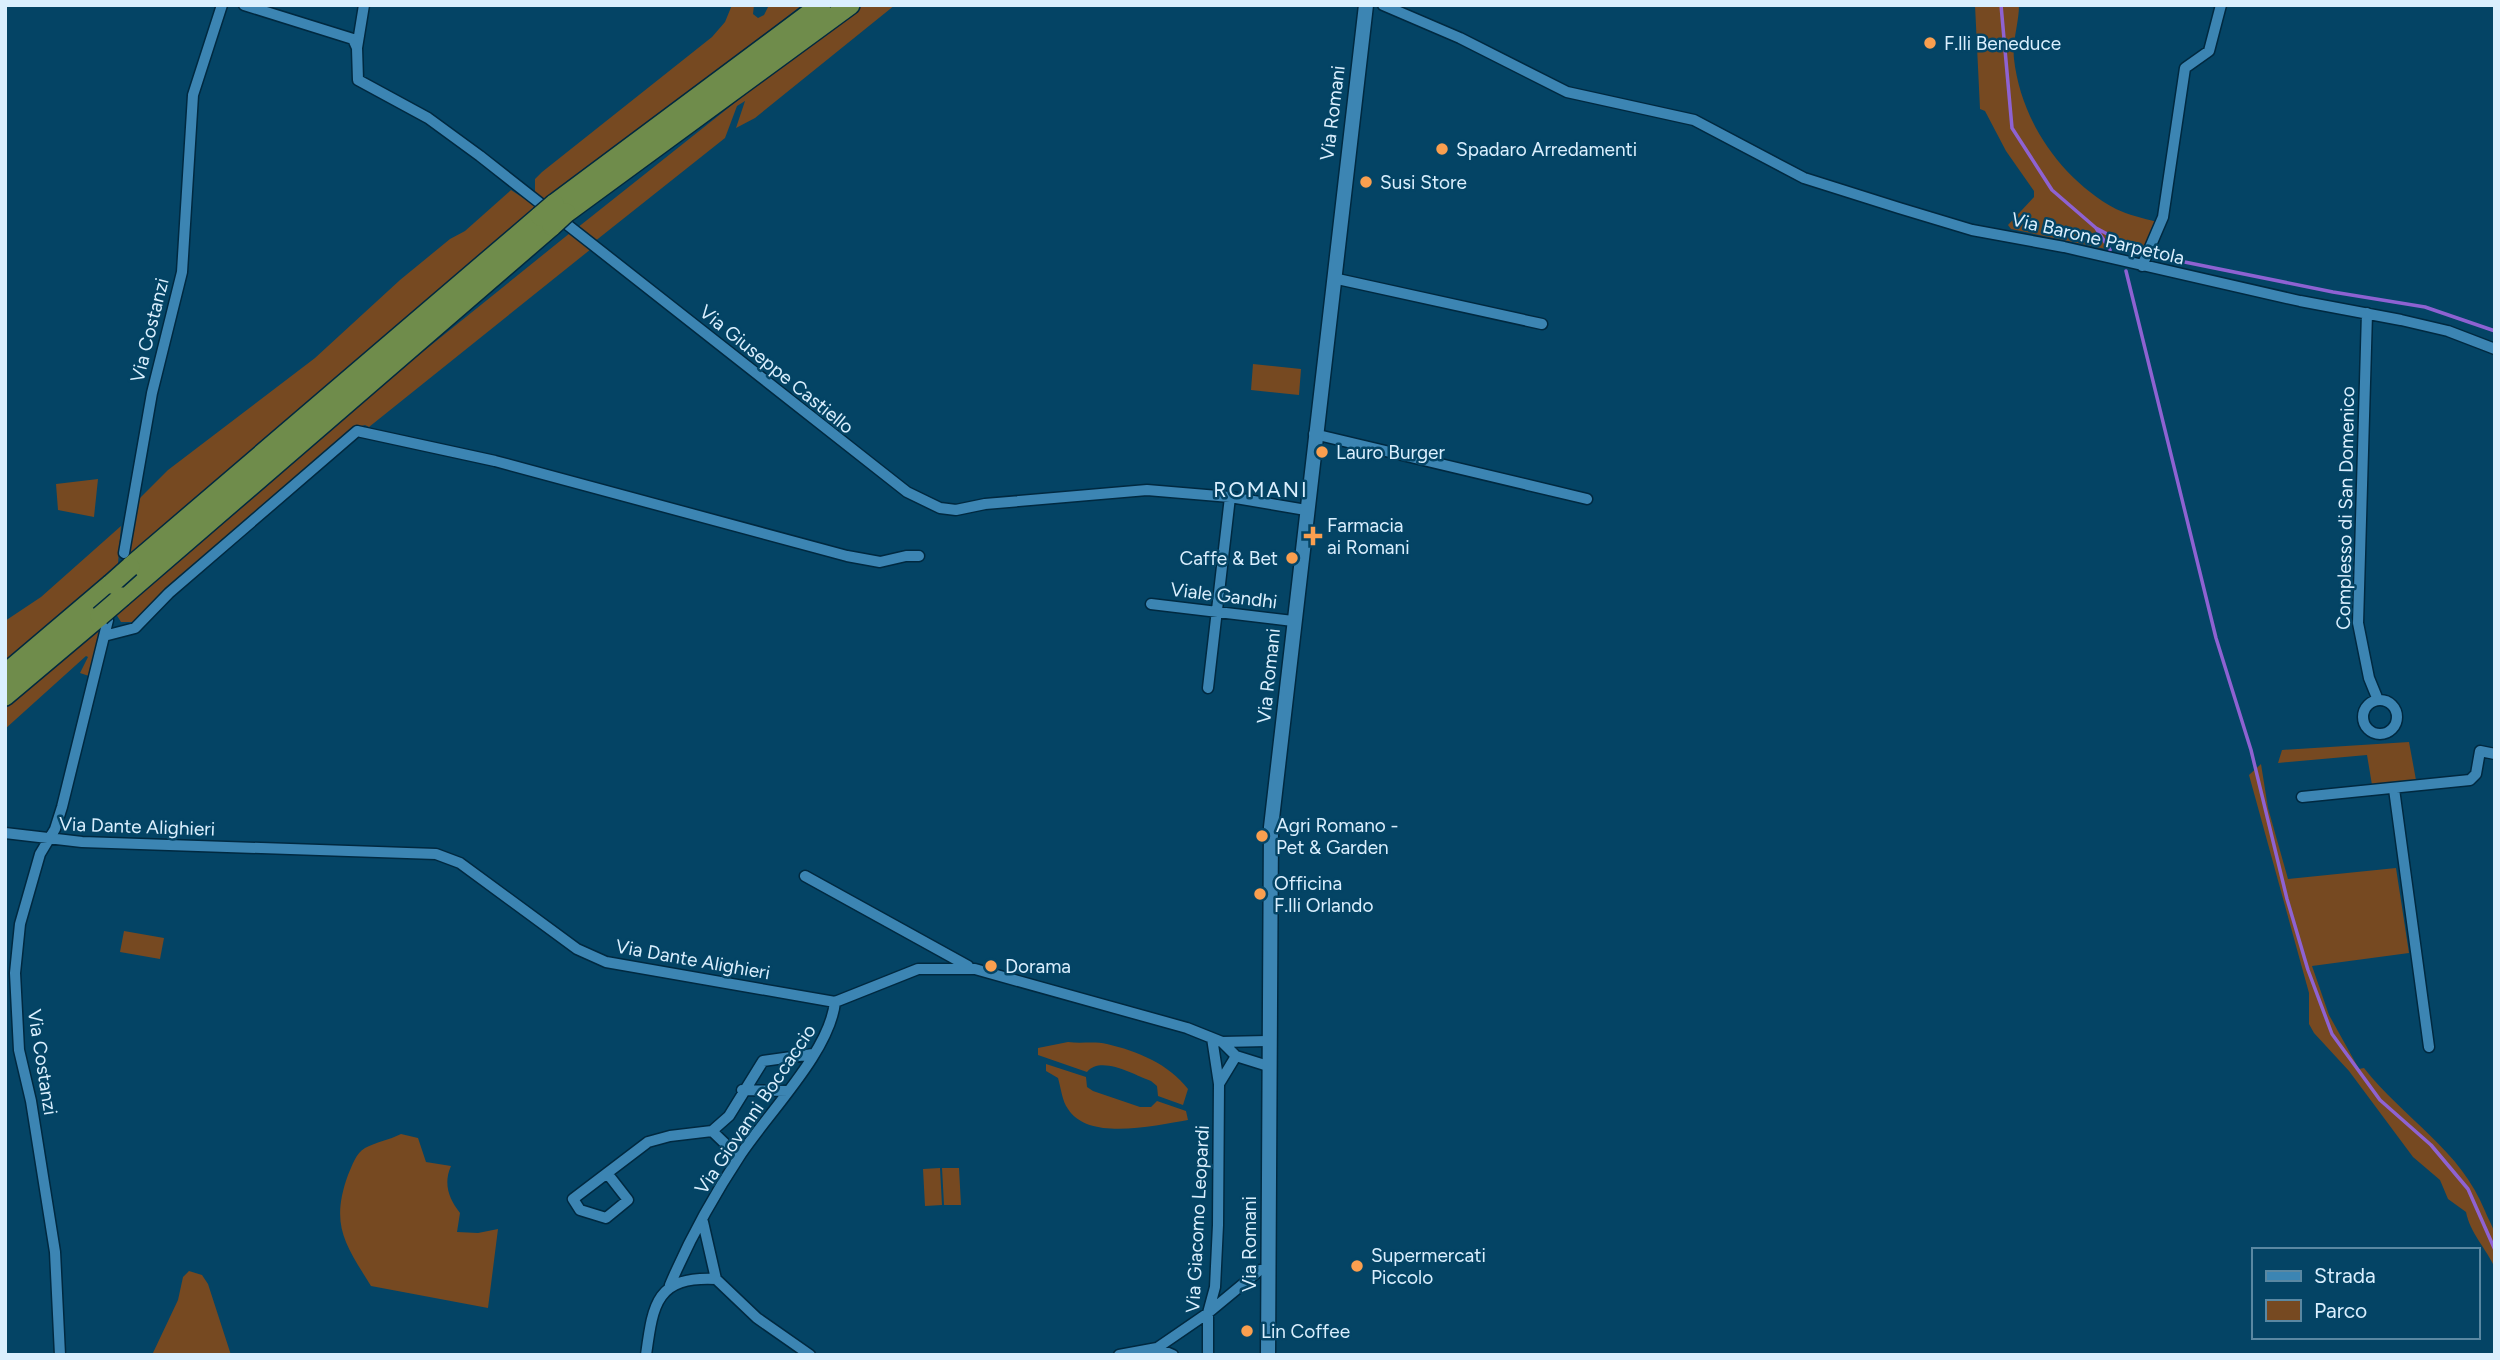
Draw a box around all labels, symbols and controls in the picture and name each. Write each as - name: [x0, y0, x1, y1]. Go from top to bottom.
- place label: F.lli Beneduce: [1944, 32, 2061, 55]
- marker: F.lli Beneduce: [1922, 35, 1938, 51]
- street label: Via Romani: [1315, 64, 1350, 162]
- place label: Spadaro Arredamenti: [1456, 138, 1637, 161]
- marker: Spadaro Arredamenti: [1434, 141, 1450, 157]
- place label: Susi Store: [1380, 171, 1467, 194]
- marker: Susi Store: [1358, 174, 1374, 190]
- street label: Via Barone Parpetola: [2009, 207, 2187, 270]
- street label: Via Costanzi: [125, 276, 174, 385]
- street label: Via Giuseppe Castiello: [695, 300, 858, 439]
- street label: Complesso di San Domenico: [2332, 386, 2359, 630]
- place label: Lauro Burger: [1336, 441, 1445, 464]
- marker: Lauro Burger: [1314, 444, 1330, 460]
- district label: ROMANI: [1213, 477, 1309, 502]
- place label: Farmacia ai Romani: [1327, 514, 1410, 559]
- marker: Farmacia ai Romani: [1305, 528, 1321, 544]
- place label: Caffe & Bet: [1179, 547, 1278, 570]
- marker: Caffe & Bet: [1284, 550, 1300, 566]
- street label: Viale Gandhi: [1169, 578, 1279, 613]
- street label: Via Romani: [1252, 627, 1285, 725]
- street label: Via Dante Alighieri: [58, 812, 216, 841]
- place label: Agri Romano - Pet & Garden: [1276, 814, 1398, 859]
- marker: Agri Romano - Pet & Garden: [1254, 828, 1270, 844]
- place label: Officina F.lli Orlando: [1274, 872, 1374, 917]
- marker: Officina F.lli Orlando: [1252, 886, 1268, 902]
- street label: Via Dante Alighieri: [614, 935, 772, 984]
- place label: Dorama: [1005, 955, 1071, 978]
- marker: Dorama: [983, 958, 999, 974]
- street label: Via Costanzi: [23, 1008, 62, 1117]
- street label: Via Giovanni Boccaccio: [690, 1020, 821, 1199]
- street label: Via Giacomo Leopardi: [1181, 1125, 1214, 1313]
- street label: Via Romani: [1238, 1196, 1261, 1292]
- place label: Supermercati Piccolo: [1371, 1244, 1486, 1289]
- legend: [2252, 1248, 2479, 1339]
- marker: Supermercati Piccolo: [1349, 1258, 1365, 1274]
- text: Strada: [2314, 1263, 2376, 1288]
- text: Parco: [2314, 1298, 2367, 1323]
- place label: Lin Coffee: [1261, 1320, 1350, 1343]
- marker: Lin Coffee: [1239, 1323, 1255, 1339]

